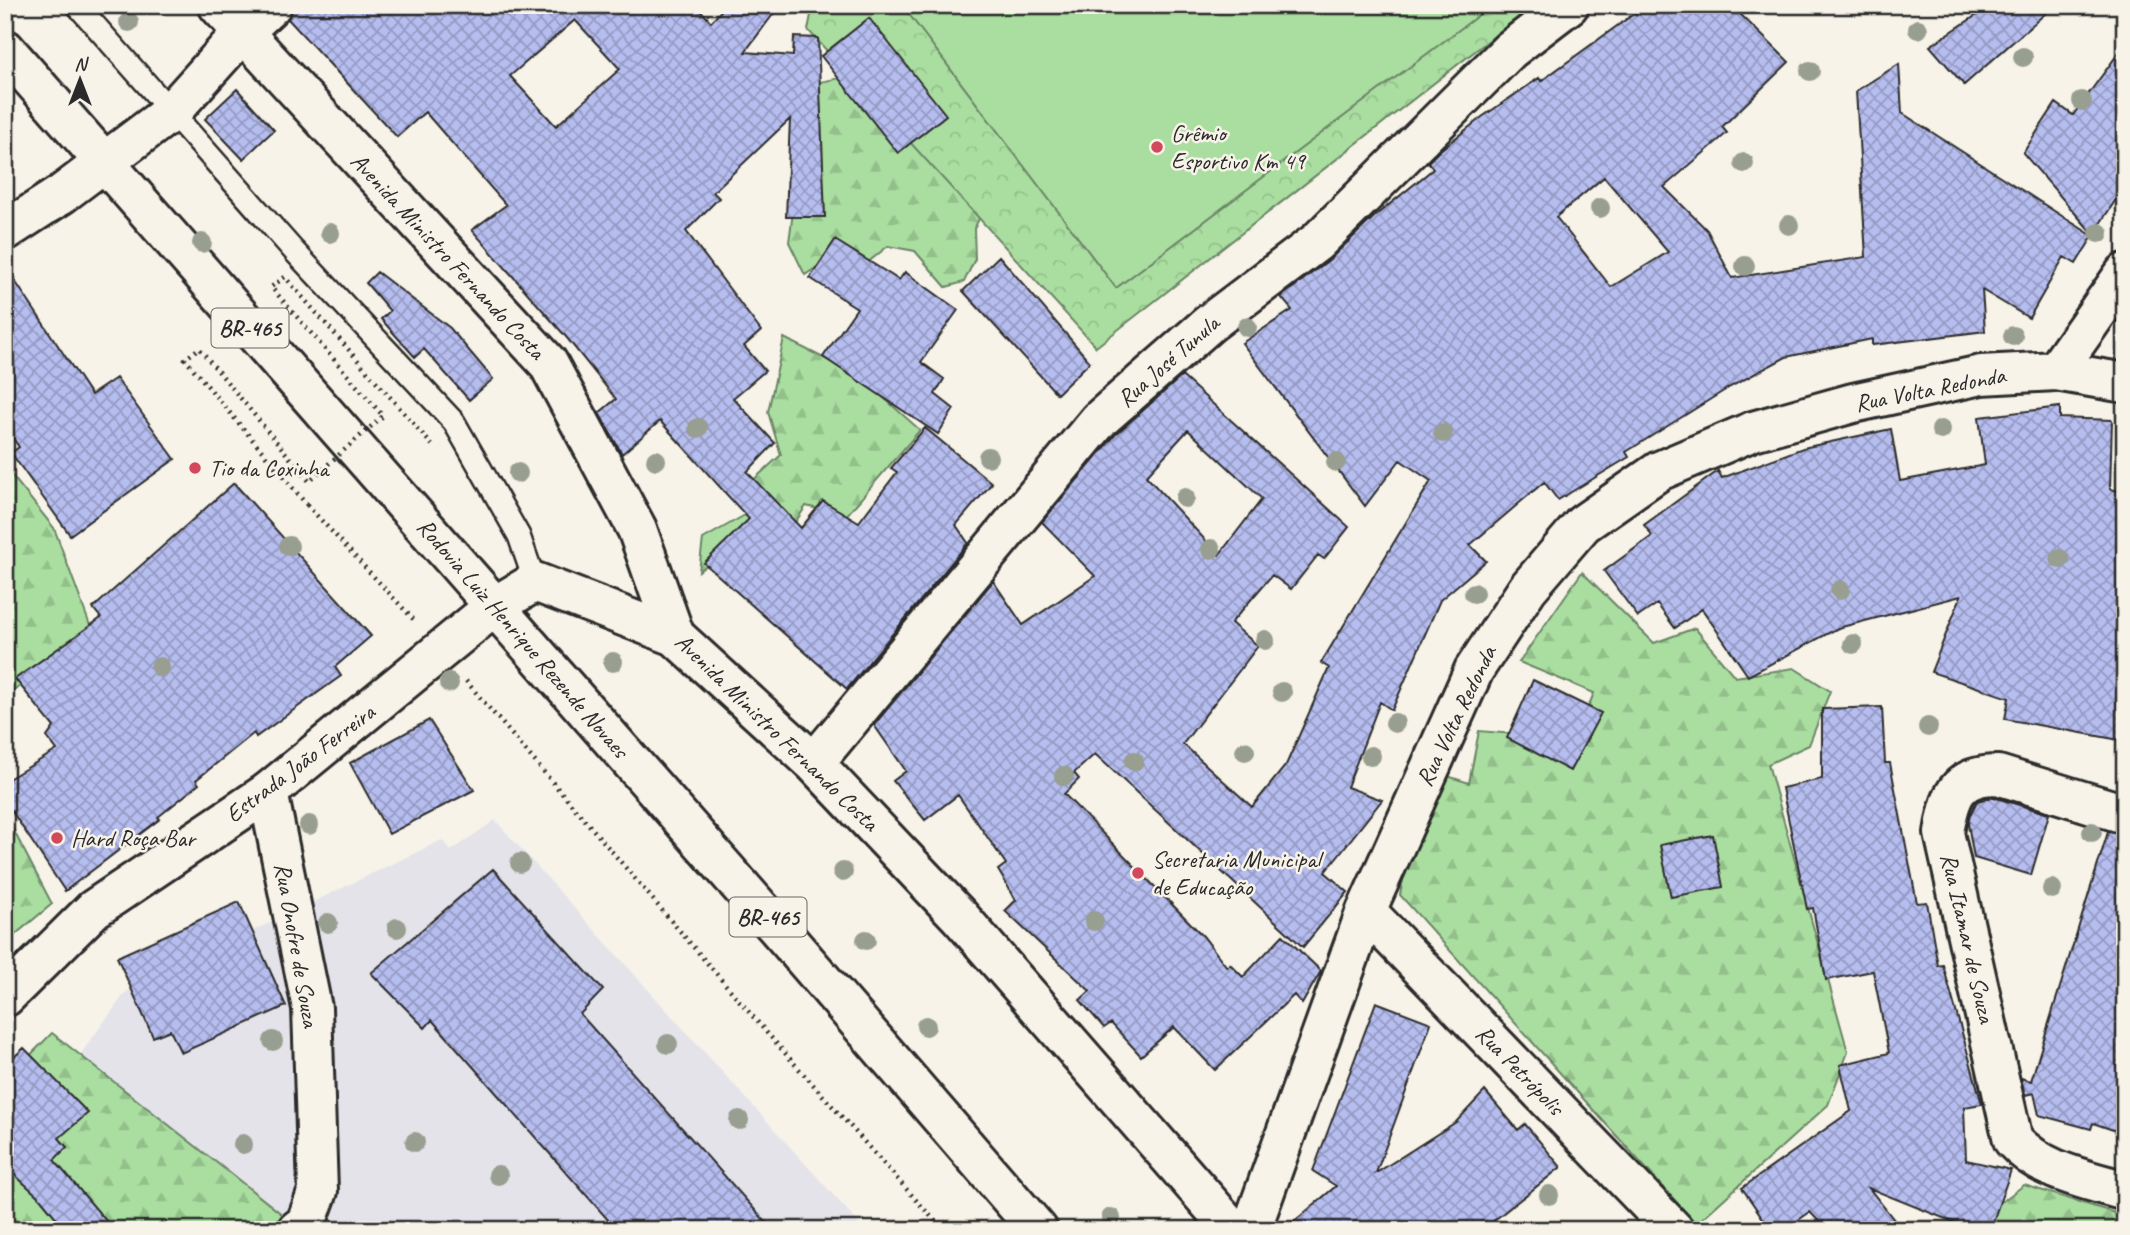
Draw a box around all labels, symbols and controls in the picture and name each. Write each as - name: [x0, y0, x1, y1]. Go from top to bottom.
- north arrow: [46, 46, 116, 116]
- text: N: [74, 52, 89, 76]
- place label: Grêmio Esportivo Km 49: [1171, 118, 1307, 176]
- marker: Grêmio Esportivo Km 49: [1149, 139, 1165, 155]
- street label: Avenida Ministro Fernando Costa: [344, 146, 553, 367]
- street label: Rua José Tunula: [1111, 307, 1227, 413]
- road number: BR-465: [212, 308, 288, 348]
- street label: Rua Volta Redonda: [1852, 359, 2009, 418]
- place label: Tio da Coxinha: [209, 453, 330, 483]
- marker: Tio da Coxinha: [187, 460, 203, 476]
- street label: Rodovia Luiz Henrique Rezende Novaes: [411, 512, 636, 765]
- street label: Avenida Ministro Fernando Costa: [669, 627, 886, 838]
- street label: Rua Volta Redonda: [1409, 640, 1504, 791]
- street label: Estrada João Ferreira: [219, 696, 382, 829]
- place label: Hard Roça Bar: [71, 823, 197, 853]
- marker: Hard Roça Bar: [49, 830, 65, 846]
- place label: Secretaria Municipal de Educação: [1152, 844, 1324, 902]
- street label: Rua Itamar de Souza: [1934, 850, 2002, 1027]
- street label: Rua Onofre de Souza: [268, 861, 326, 1031]
- marker: Secretaria Municipal de Educação: [1130, 865, 1146, 881]
- road number: BR-465: [730, 898, 806, 936]
- street label: Rua Petrópolis: [1469, 1018, 1572, 1123]

